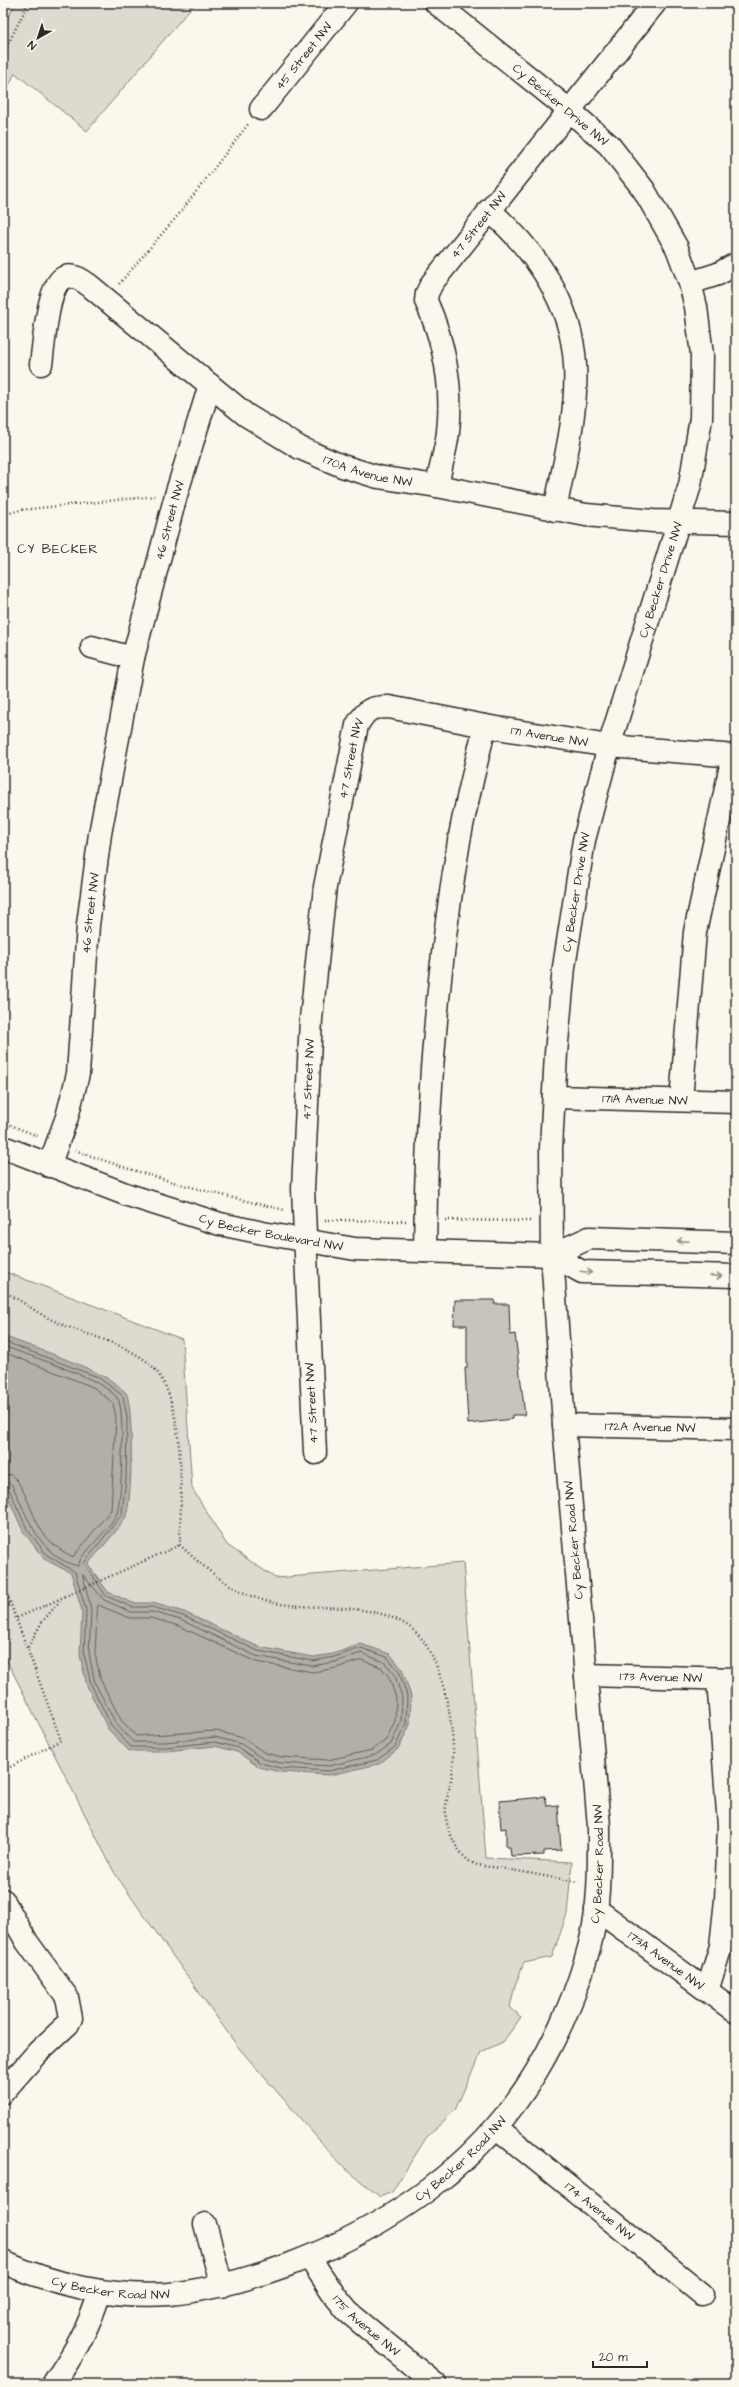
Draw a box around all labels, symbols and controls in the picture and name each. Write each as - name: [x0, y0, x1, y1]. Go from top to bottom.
- north arrow: [18, 18, 58, 58]
- street label: 45 Street NW: [271, 18, 336, 93]
- text: N: [25, 37, 39, 53]
- street label: Cy Becker Drive NW: [508, 60, 612, 151]
- street label: 47 Street NW: [446, 187, 511, 262]
- street label: 170A Avenue NW: [321, 450, 414, 491]
- street label: 46 Street NW: [151, 478, 189, 562]
- street label: Cy Becker Drive NW: [635, 519, 687, 640]
- district label: CY BECKER: [17, 540, 99, 558]
- street label: 47 Street NW: [334, 715, 368, 800]
- street label: 171 Avenue NW: [510, 722, 590, 751]
- street label: Cy Becker Drive NW: [558, 830, 594, 953]
- street label: 46 Street NW: [78, 871, 103, 954]
- street label: 47 Street NW: [298, 1038, 319, 1120]
- street label: 171A Avenue NW: [602, 1090, 689, 1109]
- street label: Cy Becker Boulevard NW: [197, 1209, 345, 1255]
- one-way arrow: [677, 1237, 690, 1245]
- one-way arrow: [579, 1268, 592, 1276]
- one-way arrow: [709, 1272, 722, 1280]
- street label: 47 Street NW: [301, 1361, 323, 1444]
- street label: 172A Avenue NW: [604, 1417, 696, 1437]
- street label: Cy Becker Road NW: [560, 1479, 589, 1600]
- street label: 173 Avenue NW: [620, 1667, 703, 1687]
- street label: Cy Becker Road NW: [586, 1803, 608, 1924]
- street label: 173A Avenue NW: [625, 1927, 708, 1995]
- street label: Cy Becker Road NW: [411, 2112, 511, 2205]
- street label: 174 Avenue NW: [561, 2178, 638, 2245]
- street label: Cy Becker Road NW: [50, 2272, 171, 2303]
- street label: 175 Avenue NW: [329, 2291, 404, 2360]
- scale bar: [593, 2343, 647, 2369]
- text: 20 m: [599, 2349, 628, 2366]

